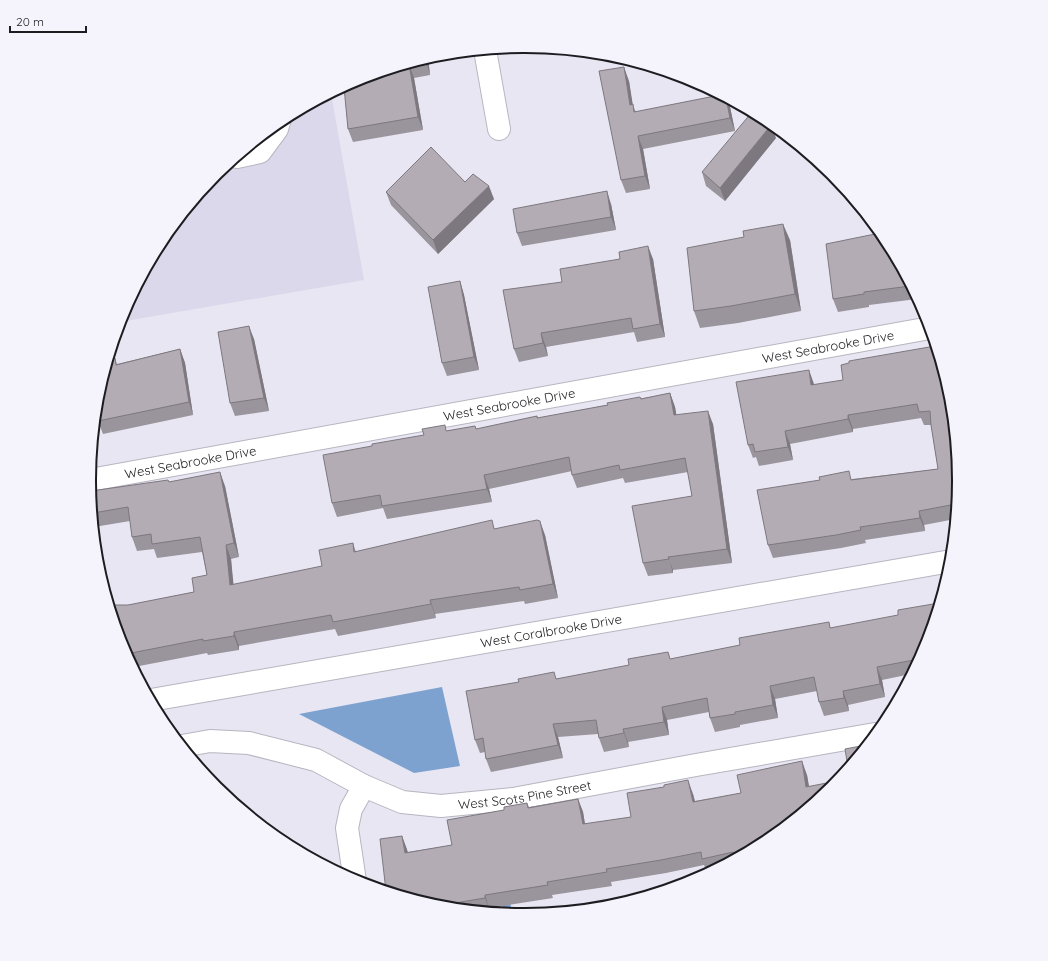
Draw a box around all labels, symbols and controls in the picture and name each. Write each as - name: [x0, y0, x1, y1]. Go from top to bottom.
- scale bar: [10, 8, 86, 34]
- text: 20 m: [16, 14, 44, 29]
- street label: West Seabrooke Drive: [761, 327, 895, 366]
- street label: West Seabrooke Drive: [442, 384, 576, 424]
- street label: West Seabrooke Drive: [123, 442, 258, 482]
- street label: West Coralbrooke Drive: [479, 610, 623, 651]
- street label: West Scots Pine Street: [457, 777, 592, 812]

